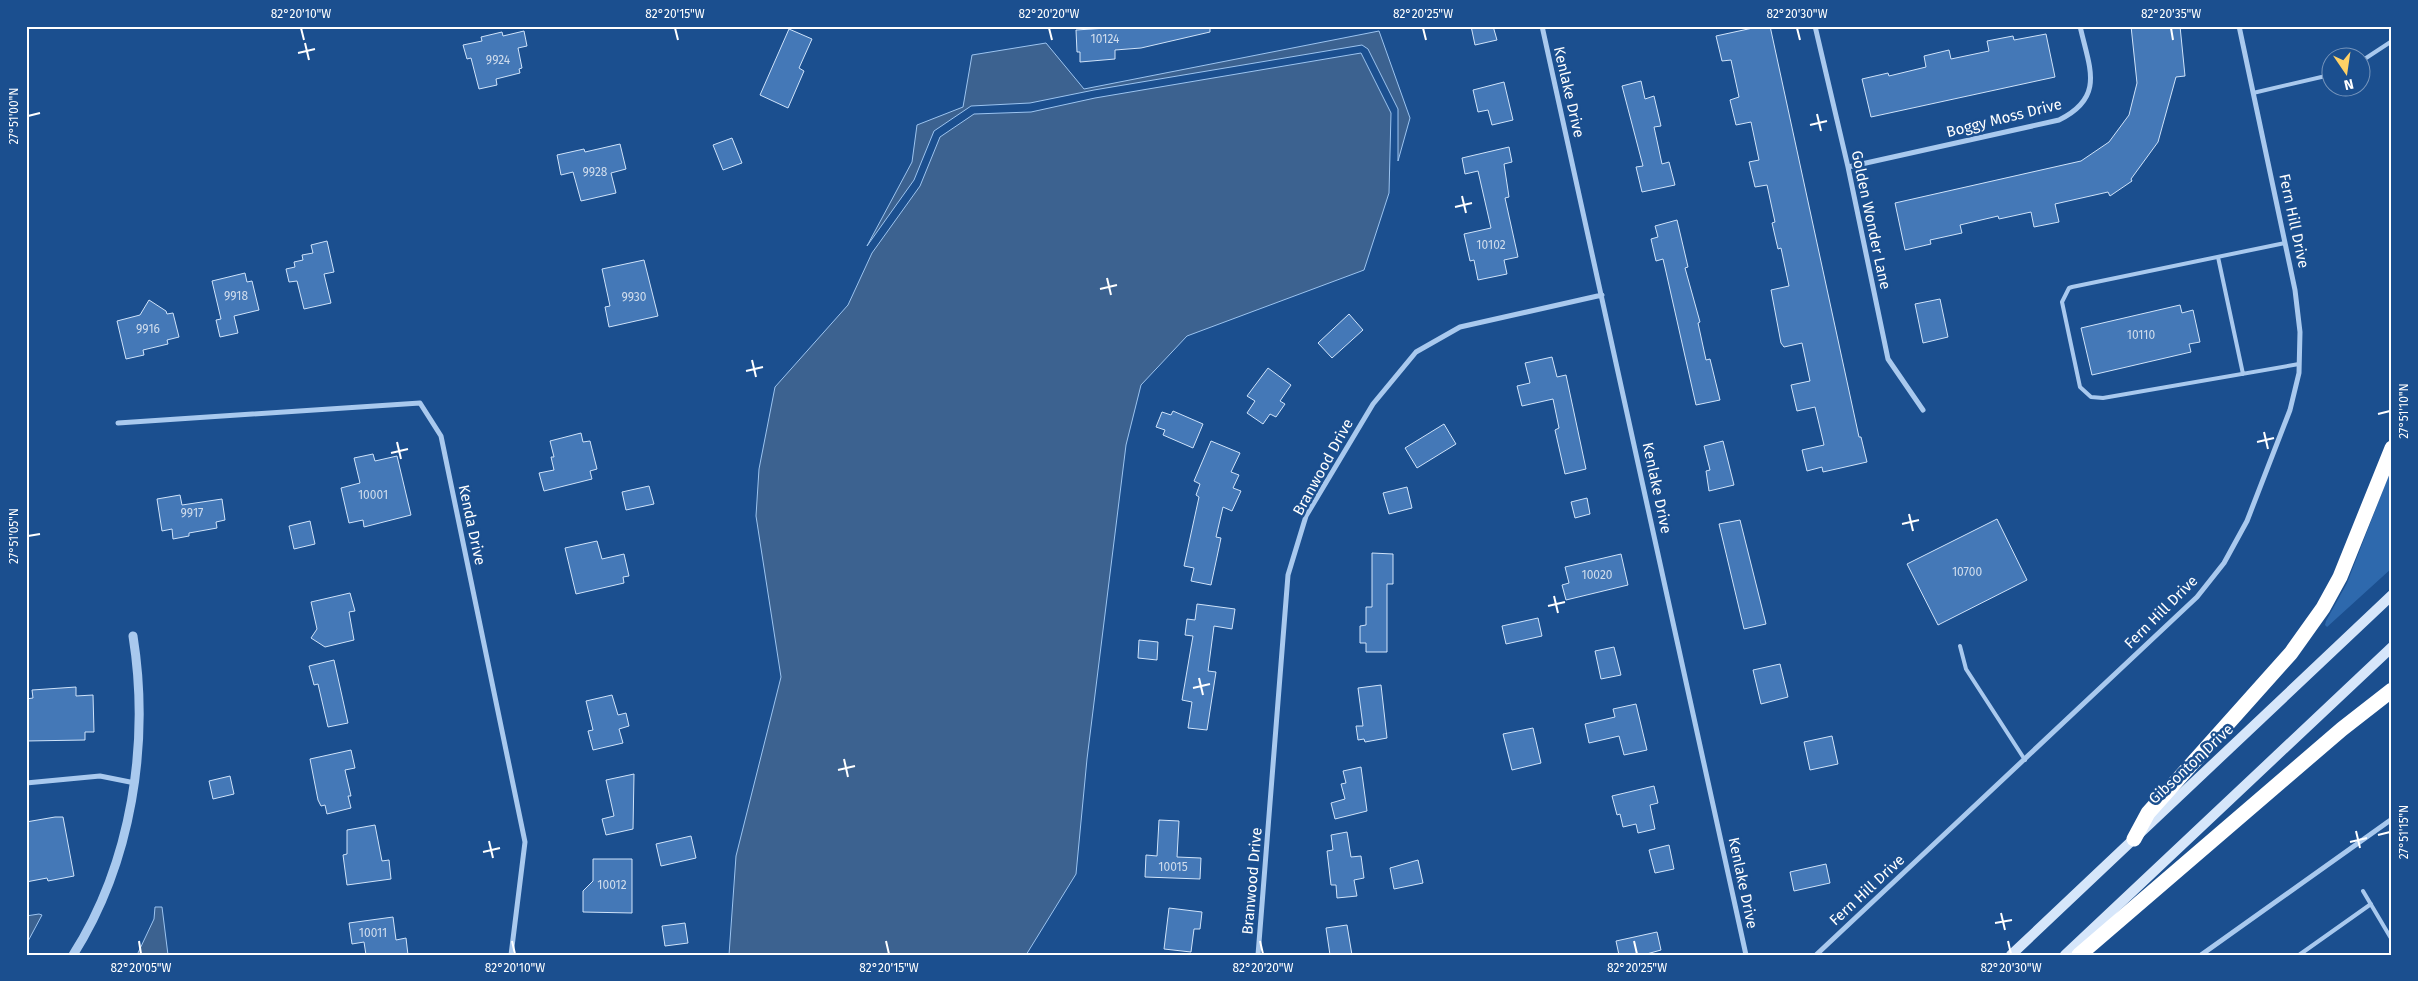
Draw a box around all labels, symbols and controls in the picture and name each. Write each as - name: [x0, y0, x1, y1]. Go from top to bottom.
- text: 82°20'10"W: [271, 7, 331, 21]
- text: 82°20'15"W: [645, 7, 705, 21]
- text: 82°20'20"W: [1018, 7, 1080, 21]
- text: 82°20'25"W: [1393, 7, 1453, 21]
- text: 82°20'30"W: [1766, 7, 1828, 21]
- text: 82°20'35"W: [2141, 7, 2201, 21]
- house number: 10124: [1091, 32, 1120, 46]
- street label: Kenlake Drive: [1550, 45, 1588, 139]
- north arrow: [2320, 48, 2370, 98]
- house number: 9924: [486, 53, 511, 67]
- text: N: [2342, 75, 2355, 94]
- text: 27°51'00"N: [7, 88, 21, 144]
- street label: Boggy Moss Drive: [1944, 95, 2064, 141]
- street label: Golden Wonder Lane: [1847, 149, 1895, 291]
- house number: 9928: [583, 165, 608, 179]
- street label: Fern Hill Drive: [2275, 172, 2313, 270]
- house number: 10102: [1476, 238, 1506, 252]
- house number: 9918: [224, 289, 248, 303]
- house number: 9930: [621, 290, 647, 304]
- house number: 9916: [136, 322, 160, 336]
- house number: 10110: [2127, 328, 2156, 342]
- text: 27°51'10"N: [2397, 383, 2411, 439]
- street label: Branwood Drive: [1289, 416, 1357, 518]
- street label: Kenlake Drive: [1639, 441, 1675, 535]
- street label: Kenda Drive: [455, 483, 489, 567]
- house number: 10001: [358, 488, 388, 502]
- house number: 9917: [181, 506, 203, 520]
- text: 27°51'05"N: [7, 508, 21, 564]
- house number: 10700: [1952, 565, 1982, 579]
- house number: 10020: [1581, 568, 1613, 582]
- street label: Fern Hill Drive: [2121, 572, 2201, 652]
- street label: Gibsonton Drive: [2145, 720, 2237, 808]
- text: 27°51'15"N: [2397, 805, 2411, 859]
- street label: Branwood Drive: [1238, 827, 1266, 935]
- street label: Kenlake Drive: [1725, 836, 1761, 930]
- street label: Fern Hill Drive: [1826, 851, 1908, 929]
- house number: 10015: [1158, 860, 1188, 874]
- house number: 10012: [597, 878, 627, 892]
- house number: 10011: [359, 926, 387, 940]
- text: 82°20'05"W: [111, 961, 171, 975]
- text: 82°20'10"W: [485, 961, 545, 975]
- text: 82°20'15"W: [859, 961, 919, 975]
- text: 82°20'20"W: [1232, 961, 1294, 975]
- text: 82°20'25"W: [1607, 961, 1667, 975]
- text: 82°20'30"W: [1980, 961, 2042, 975]

